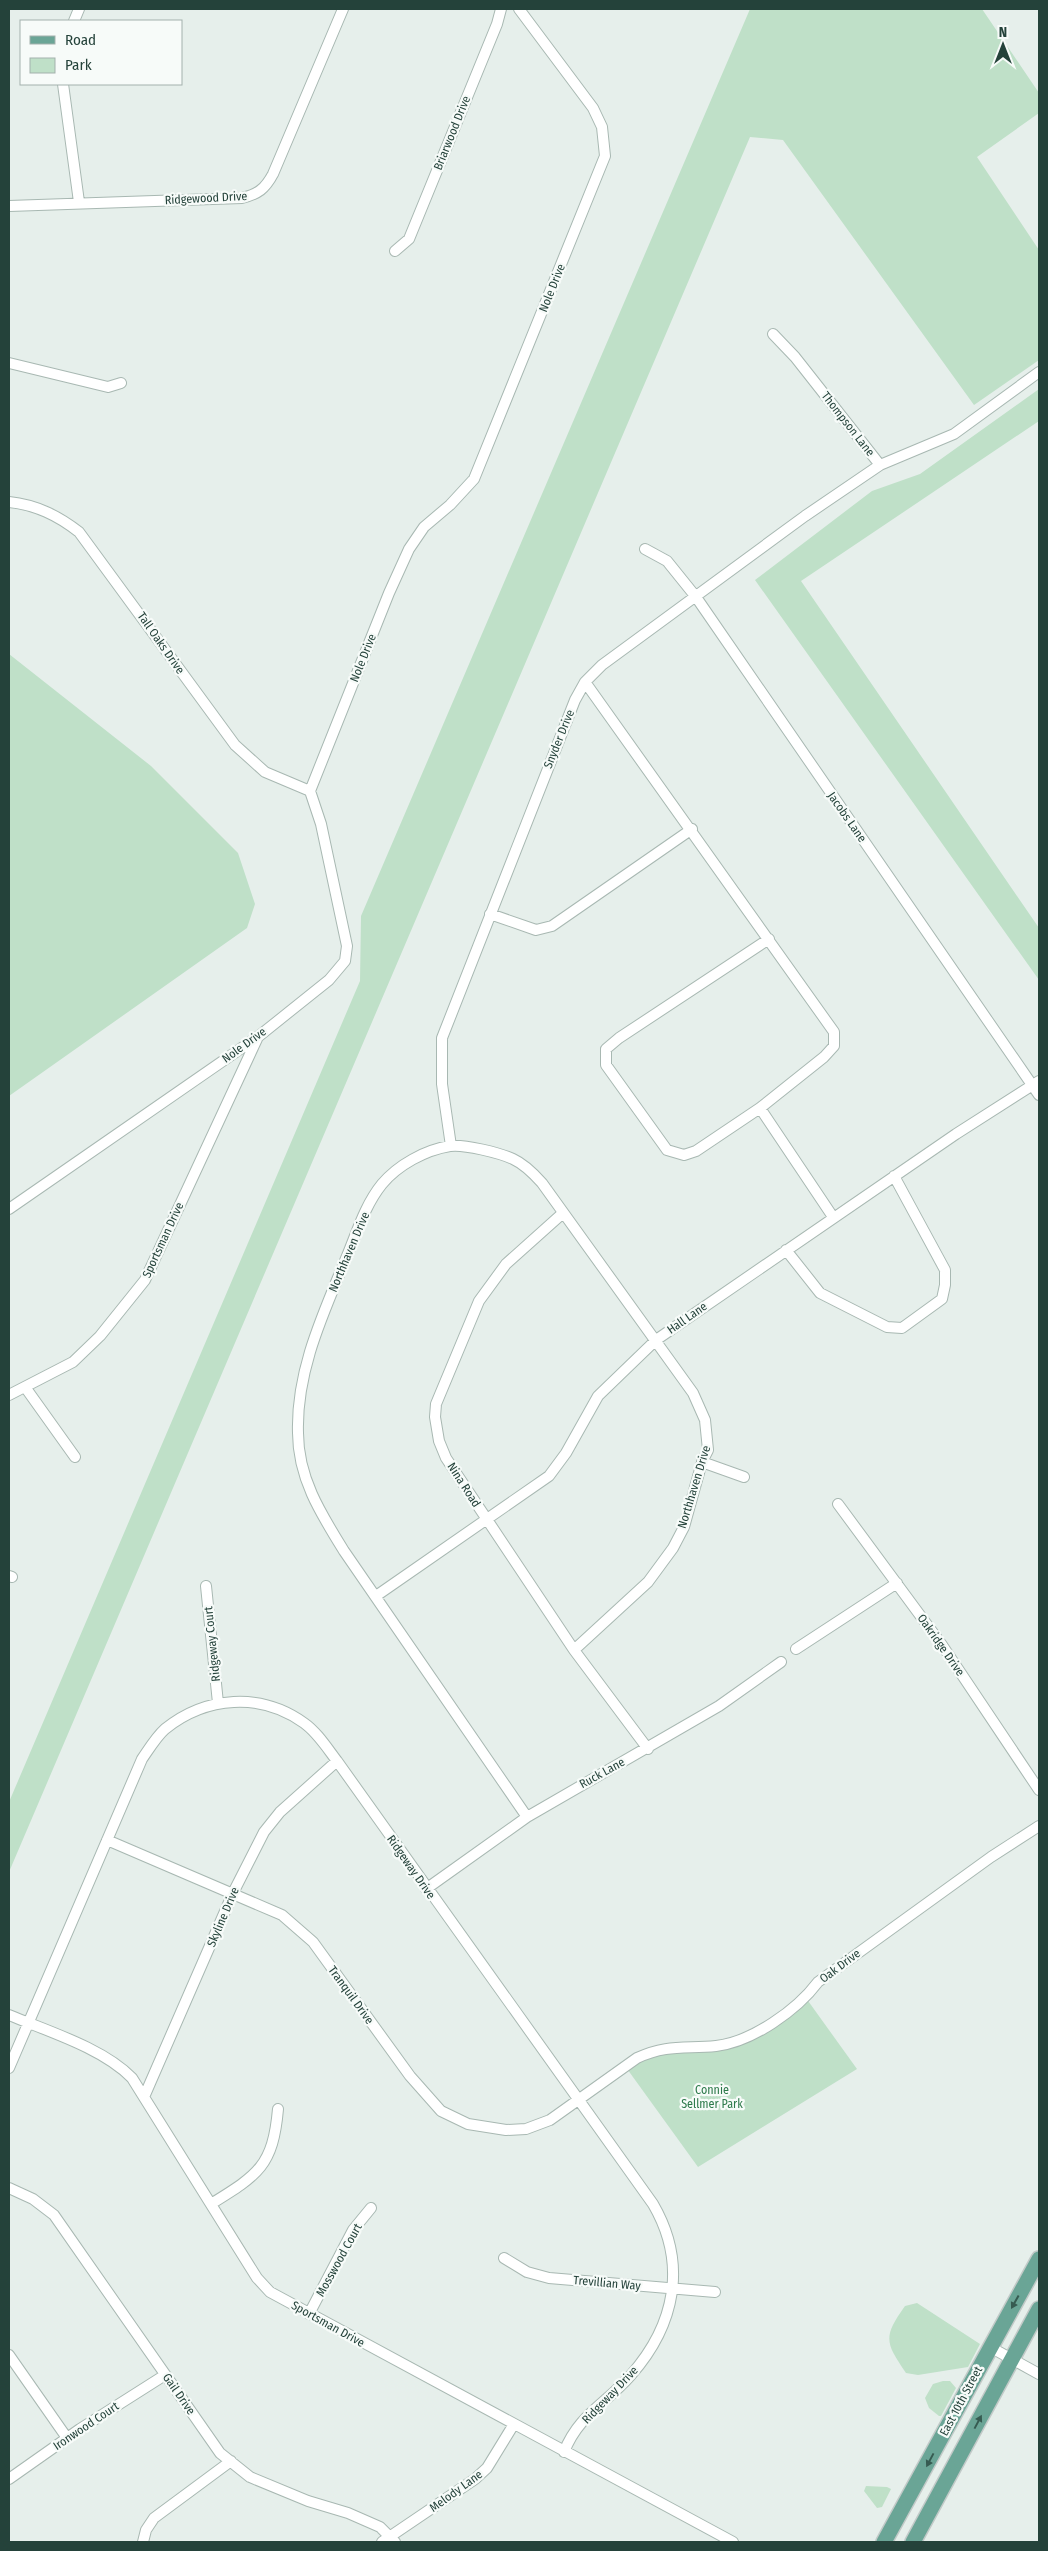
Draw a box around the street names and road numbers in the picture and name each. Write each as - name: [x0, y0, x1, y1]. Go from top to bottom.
- street label: Briarwood Drive: [431, 94, 473, 172]
- street label: Ridgewood Drive: [164, 189, 248, 207]
- street label: Nole Drive: [536, 262, 568, 314]
- street label: Thompson Lane: [819, 389, 877, 459]
- street label: Tall Oaks Drive: [135, 609, 187, 677]
- street label: Nole Drive: [347, 632, 379, 684]
- street label: Snyder Drive: [541, 707, 577, 770]
- street label: Jacobs Lane: [825, 789, 869, 845]
- street label: Nole Drive: [219, 1024, 269, 1066]
- street label: Sportsman Drive: [139, 1200, 187, 1280]
- street label: Northhaven Drive: [326, 1210, 372, 1294]
- street label: Hall Lane: [664, 1299, 710, 1337]
- street label: Northhaven Drive: [675, 1444, 713, 1530]
- street label: Nina Road: [444, 1460, 484, 1510]
- street label: Ridgeway Court: [201, 1606, 223, 1682]
- street label: Oakridge Drive: [915, 1611, 967, 1679]
- street label: Ruck Lane: [577, 1755, 627, 1791]
- street label: Ridgeway Drive: [384, 1833, 438, 1902]
- street label: Skyline Drive: [204, 1885, 242, 1949]
- street label: Oak Drive: [817, 1946, 863, 1986]
- street label: Tranquil Drive: [325, 1963, 377, 2027]
- street label: Mosswood Court: [313, 2221, 365, 2299]
- street label: Trevillian Way: [573, 2273, 642, 2293]
- street label: Sportsman Drive: [289, 2298, 367, 2350]
- street label: Ridgeway Drive: [579, 2363, 641, 2427]
- street label: East 10th Street: [937, 2364, 985, 2438]
- street label: Gail Drive: [160, 2371, 198, 2417]
- street label: Ironwood Court: [51, 2399, 121, 2453]
- street label: Melody Lane: [427, 2467, 485, 2515]

